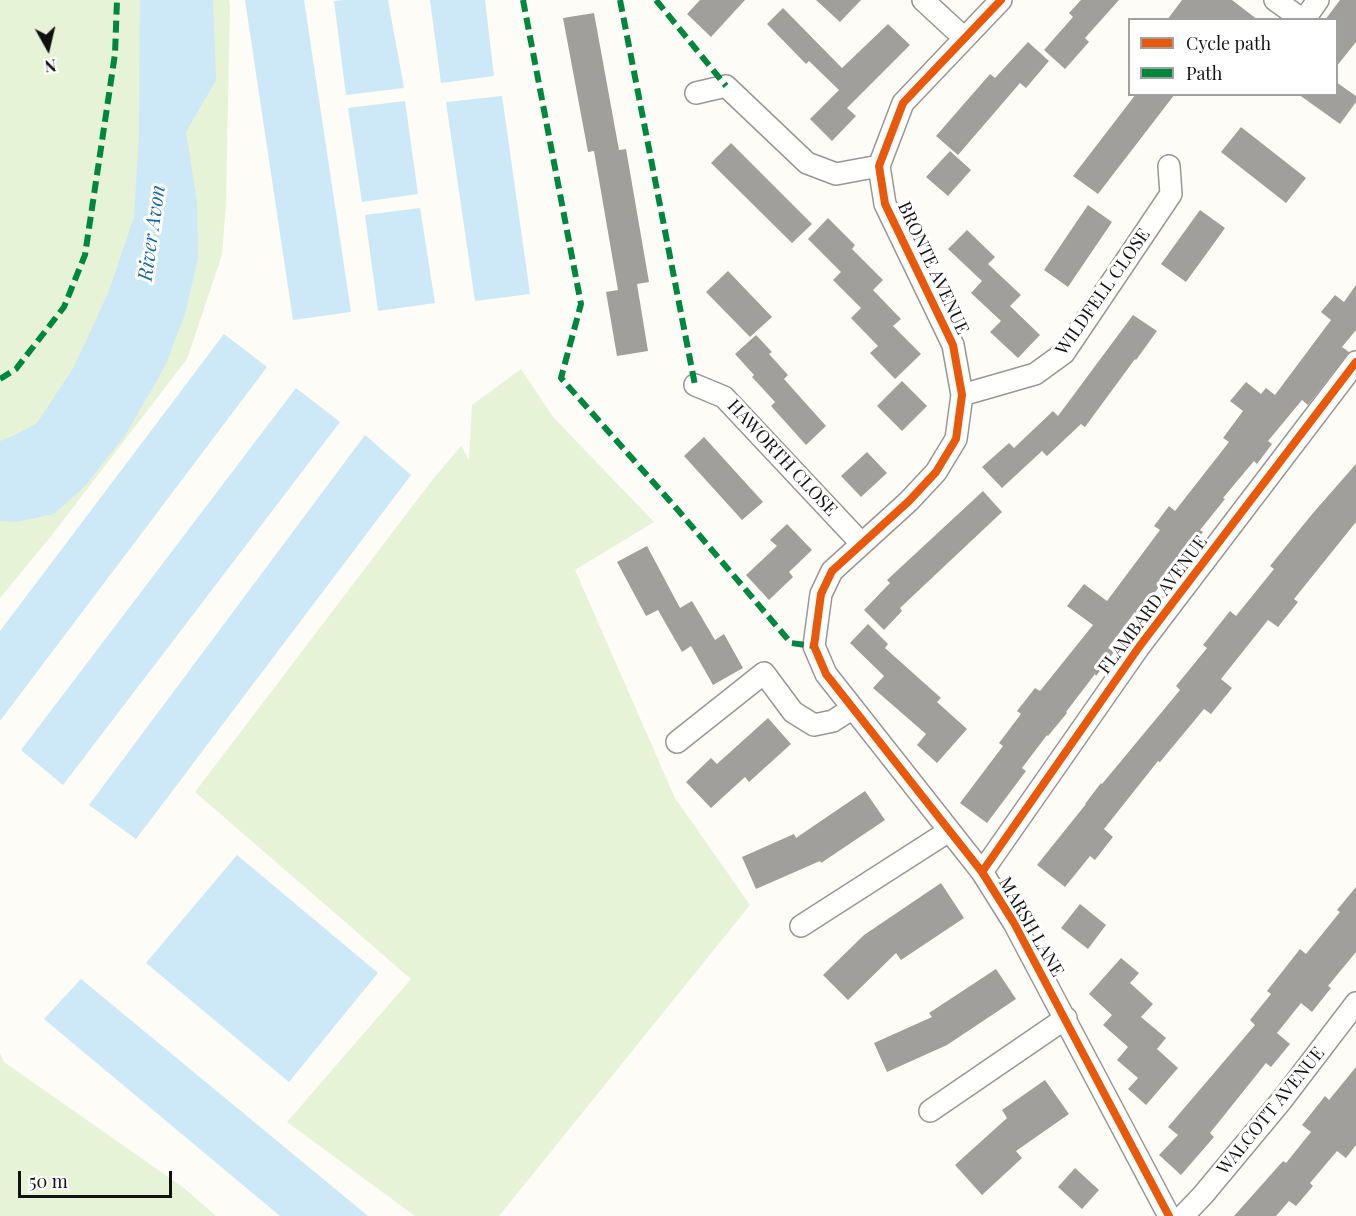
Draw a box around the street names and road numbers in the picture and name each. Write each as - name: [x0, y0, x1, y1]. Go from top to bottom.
- street label: BRONTE AVENUE: [893, 198, 973, 338]
- street label: WILDFELL CLOSE: [1051, 225, 1155, 359]
- street label: HAWORTH CLOSE: [723, 395, 841, 521]
- street label: FLAMBARD AVENUE: [1094, 532, 1212, 678]
- street label: MARSH LANE: [994, 873, 1068, 981]
- street label: WALCOTT AVENUE: [1213, 1043, 1329, 1179]

